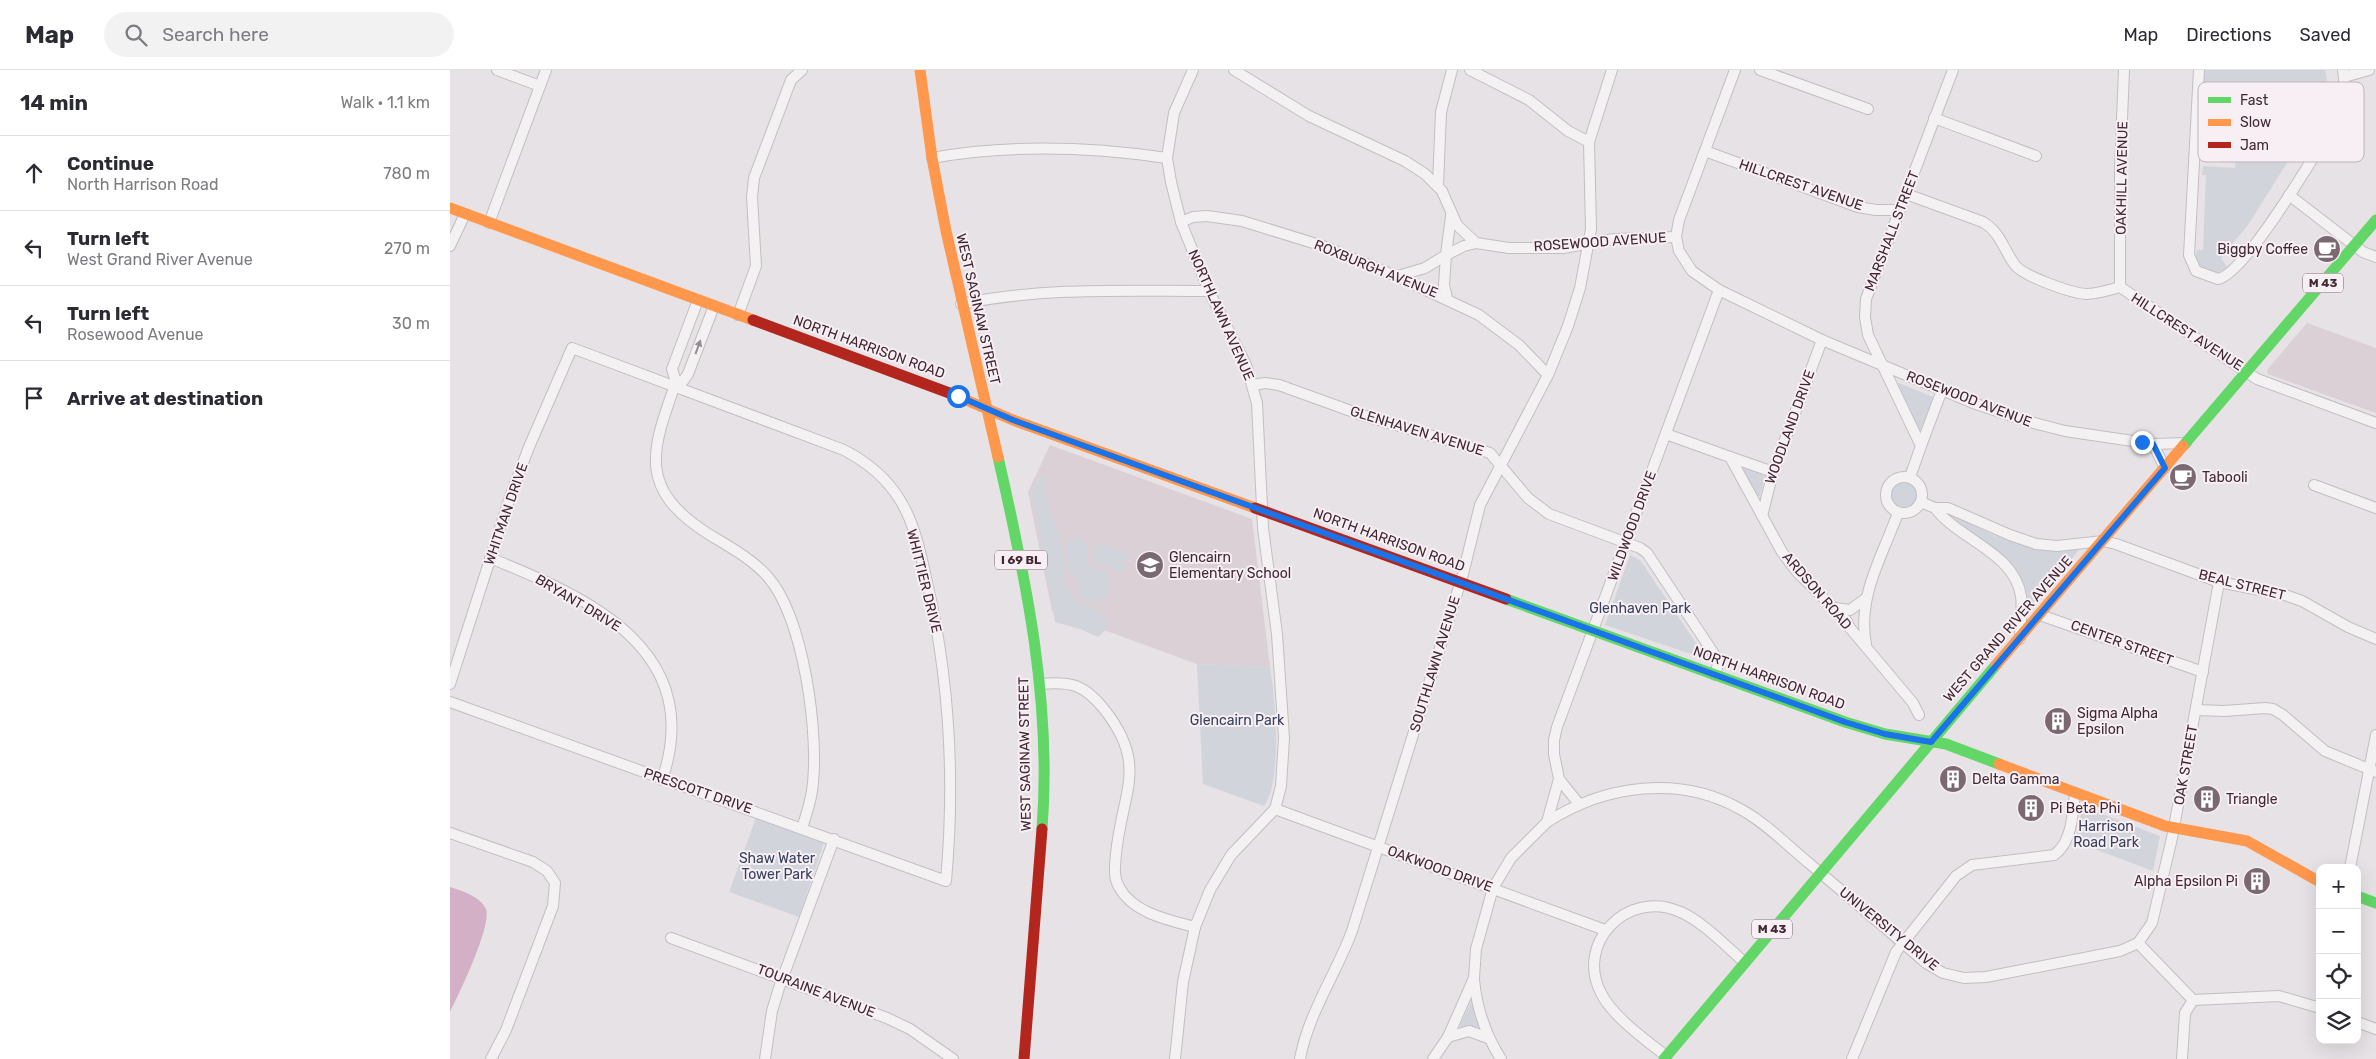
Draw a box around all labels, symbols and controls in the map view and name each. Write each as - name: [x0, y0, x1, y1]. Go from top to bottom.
- search box: [104, 12, 454, 57]
- text: Map: [25, 21, 74, 49]
- icon: search: [122, 21, 150, 49]
- text: Search here: [162, 23, 269, 46]
- text: Map: [2123, 24, 2158, 46]
- text: Directions: [2186, 24, 2272, 46]
- text: Saved: [2300, 24, 2351, 46]
- legend: [2198, 82, 2364, 162]
- text: 14 min: [20, 90, 88, 115]
- text: Fast: [2240, 92, 2269, 109]
- text: Walk · 1.1 km: [341, 93, 430, 112]
- text: Slow: [2240, 114, 2271, 131]
- street label: OAKHILL AVENUE: [2113, 121, 2131, 235]
- text: Jam: [2240, 137, 2269, 154]
- text: Continue: [67, 152, 154, 175]
- street label: HILLCREST AVENUE: [1737, 156, 1865, 214]
- icon: ahead: [20, 159, 48, 187]
- text: 780 m: [383, 164, 430, 183]
- street label: MARSHALL STREET: [1861, 168, 1923, 294]
- text: North Harrison Road: [67, 175, 218, 194]
- text: Turn left: [67, 227, 149, 250]
- street label: ROSEWOOD AVENUE: [1533, 229, 1667, 255]
- street label: WEST SAGINAW STREET: [952, 232, 1004, 386]
- icon: left: [20, 234, 48, 262]
- cafe icon: Biggby Coffee: [2312, 234, 2342, 264]
- street label: ROXBURGH AVENUE: [1311, 236, 1441, 302]
- text: 270 m: [384, 239, 430, 258]
- place label: Biggby Coffee: [2217, 241, 2308, 258]
- street label: NORTHLAWN AVENUE: [1184, 247, 1258, 383]
- text: West Grand River Avenue: [67, 250, 253, 269]
- road number: M 43: [2303, 274, 2343, 292]
- street label: HILLCREST AVENUE: [2128, 289, 2246, 375]
- text: Turn left: [67, 302, 149, 325]
- icon: left: [20, 309, 48, 337]
- street label: NORTH HARRISON ROAD: [791, 312, 947, 382]
- text: 30 m: [392, 314, 430, 333]
- text: Rosewood Avenue: [67, 325, 204, 344]
- one-way arrow: [694, 339, 702, 354]
- street label: ROSEWOOD AVENUE: [1904, 367, 2034, 431]
- street label: WOODLAND DRIVE: [1761, 368, 1819, 486]
- icon: arrive: [20, 384, 48, 412]
- route start: [947, 385, 970, 408]
- text: Arrive at destination: [67, 387, 263, 410]
- street label: GLENHAVEN AVENUE: [1348, 403, 1486, 459]
- route end: [2131, 431, 2154, 454]
- street label: WHITMAN DRIVE: [481, 461, 531, 567]
- cafe icon: Tabooli: [2168, 462, 2198, 492]
- street label: WILDWOOD DRIVE: [1604, 469, 1660, 583]
- place label: Tabooli: [2202, 469, 2248, 486]
- street label: NORTH HARRISON ROAD: [1311, 505, 1467, 575]
- street label: WHITTIER DRIVE: [903, 527, 945, 635]
- place label: Glencairn Elementary School: [1169, 549, 1291, 582]
- street label: ARDSON ROAD: [1779, 549, 1855, 633]
- road number: I 69 BL: [995, 550, 1047, 570]
- school or university icon: Glencairn Elementary School: [1135, 550, 1165, 580]
- street label: WEST GRAND RIVER AVENUE: [1940, 553, 2076, 705]
- street label: BEAL STREET: [2197, 566, 2287, 604]
- street label: BRYANT DRIVE: [532, 571, 624, 635]
- street label: SOUTHLAWN AVENUE: [1406, 594, 1464, 734]
- park label: Glenhaven Park: [1589, 600, 1692, 617]
- street label: CENTER STREET: [2068, 617, 2176, 669]
- street label: NORTH HARRISON ROAD: [1691, 643, 1847, 713]
- street label: WEST SAGINAW STREET: [1015, 677, 1035, 831]
- place label: Sigma Alpha Epsilon: [2077, 705, 2158, 738]
- building icon: Sigma Alpha Epsilon: [2043, 706, 2073, 736]
- park label: Glencairn Park: [1190, 712, 1285, 729]
- street label: OAK STREET: [2171, 723, 2201, 807]
- street label: PRESCOTT DRIVE: [642, 764, 754, 818]
- building icon: Delta Gamma: [1938, 764, 1968, 794]
- place label: Delta Gamma: [1972, 771, 2059, 788]
- building icon: Triangle: [2192, 784, 2222, 814]
- place label: Triangle: [2226, 791, 2278, 808]
- building icon: Pi Beta Phi: [2016, 793, 2046, 823]
- place label: Pi Beta Phi: [2050, 800, 2121, 817]
- park label: Harrison Road Park: [2073, 818, 2140, 851]
- street label: OAKWOOD DRIVE: [1385, 842, 1495, 896]
- park label: Shaw Water Tower Park: [739, 850, 816, 883]
- map controls: [2316, 864, 2361, 1044]
- button: +: [2316, 864, 2361, 909]
- building icon: Alpha Epsilon Pi: [2242, 866, 2272, 896]
- place label: Alpha Epsilon Pi: [2134, 873, 2238, 890]
- street label: UNIVERSITY DRIVE: [1836, 884, 1942, 974]
- button: −: [2316, 909, 2361, 954]
- road number: M 43: [1752, 920, 1792, 939]
- button: locate: [2316, 954, 2361, 999]
- street label: TOURAINE AVENUE: [755, 961, 877, 1021]
- button: layers: [2316, 999, 2361, 1044]

